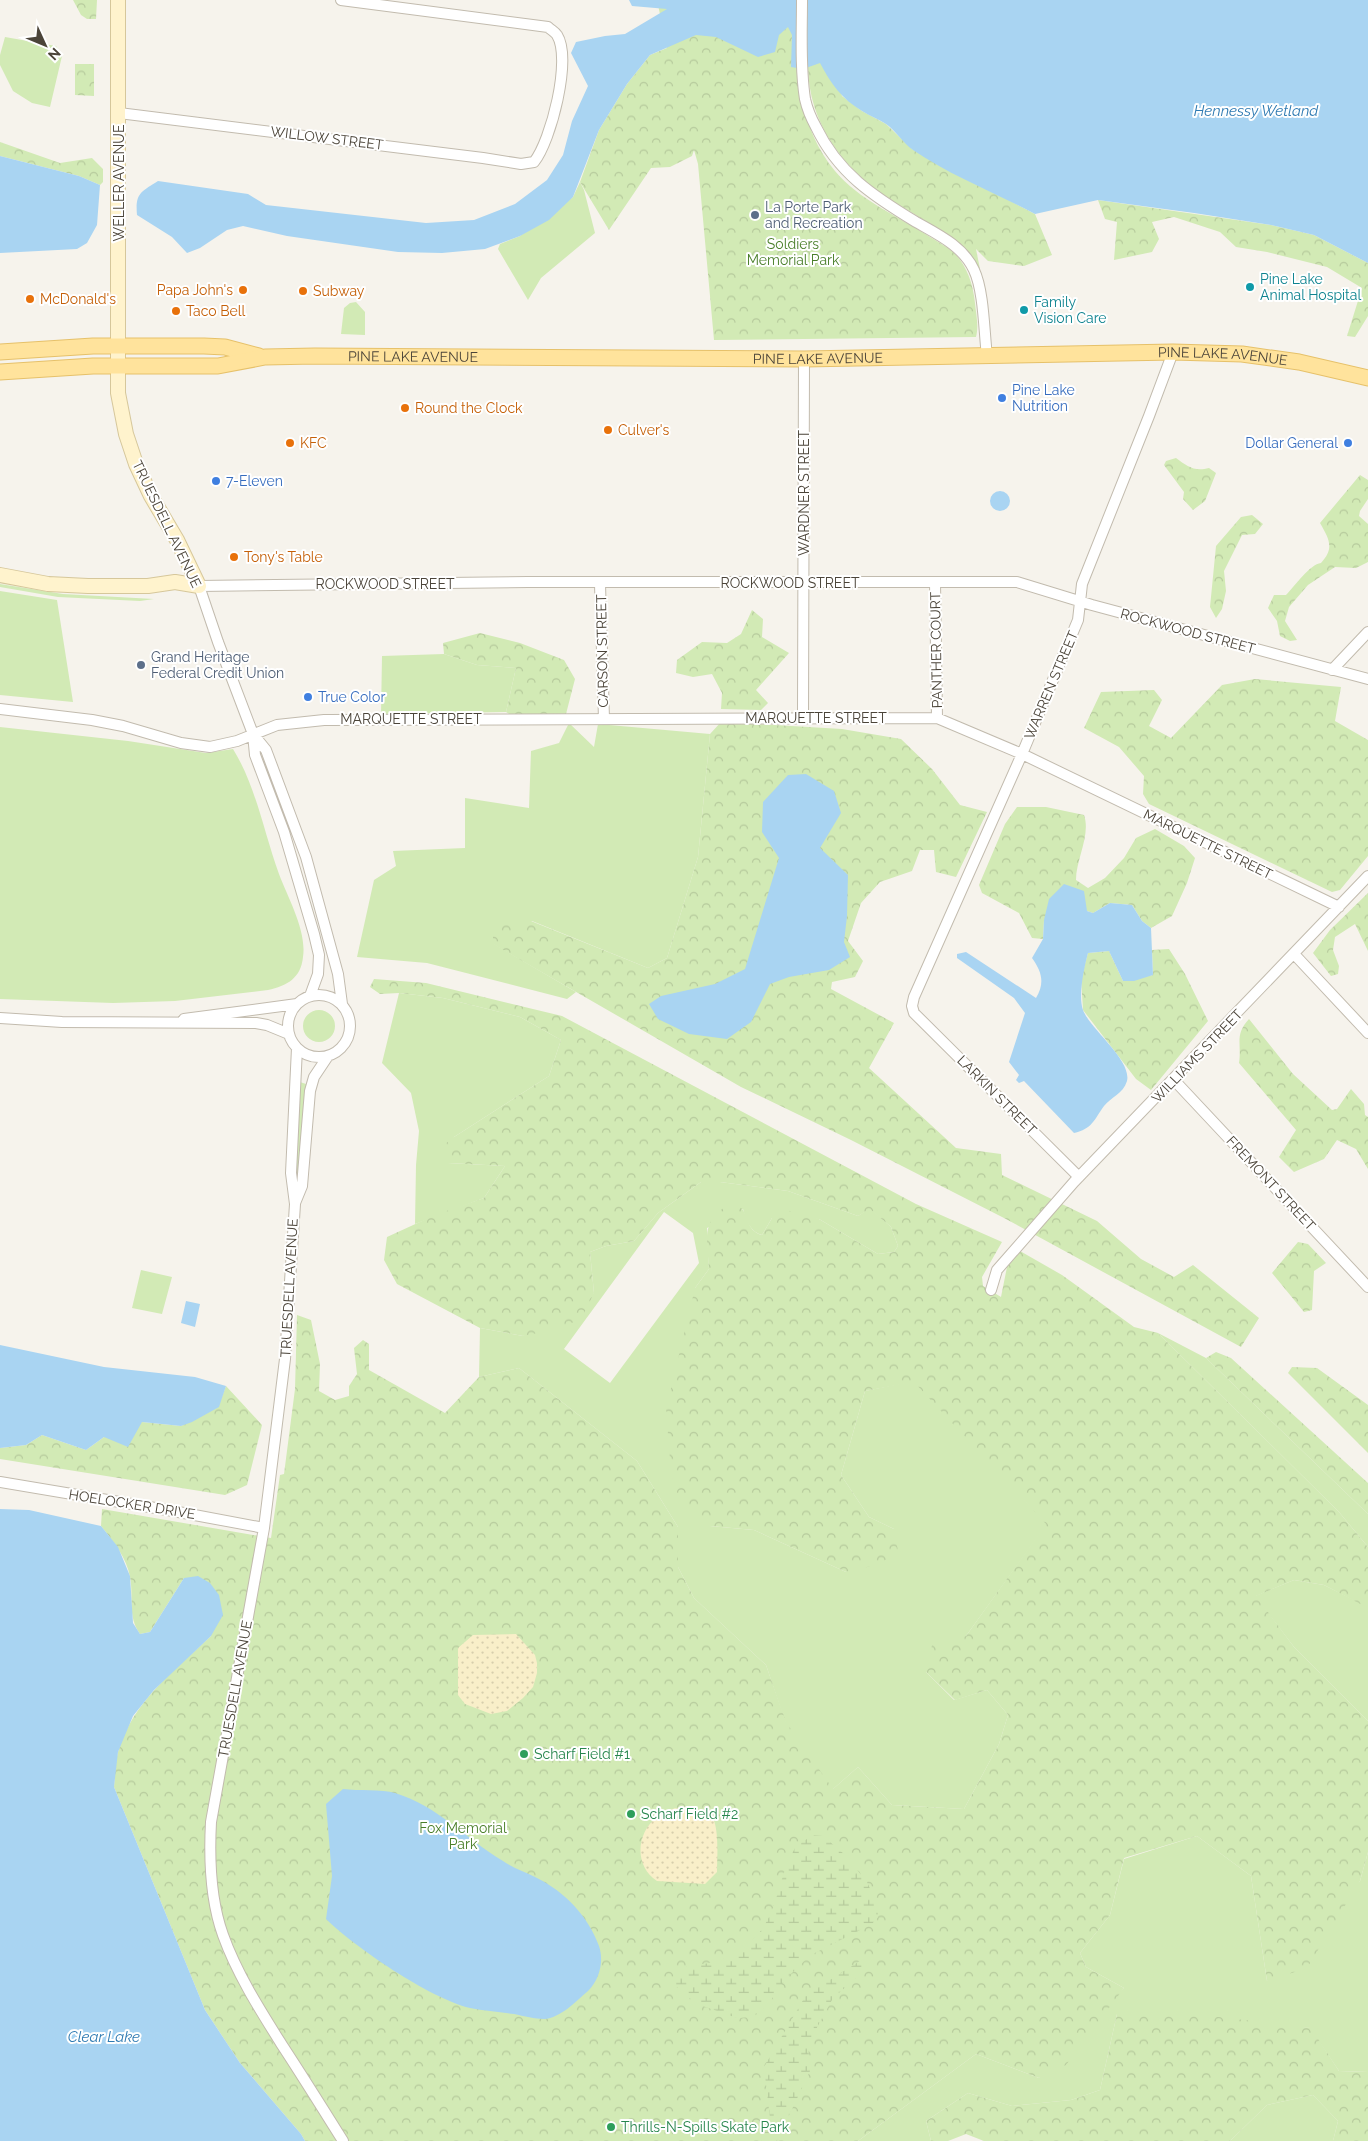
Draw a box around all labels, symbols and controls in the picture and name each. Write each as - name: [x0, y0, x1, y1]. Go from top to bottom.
- north arrow: [20, 20, 70, 70]
- text: N: [45, 45, 64, 63]
- water label: Hennessy Wetland: [1194, 102, 1319, 120]
- street label: WILLOW STREET: [270, 123, 385, 153]
- street label: WELLER AVENUE: [111, 125, 127, 241]
- place label: La Porte Park and Recreation: [765, 199, 863, 231]
- marker: La Porte Park and Recreation: [749, 209, 761, 221]
- park label: Soldiers Memorial Park: [747, 236, 840, 268]
- place label: Pine Lake Animal Hospital: [1260, 271, 1361, 303]
- marker: Pine Lake Animal Hospital: [1244, 281, 1256, 293]
- place label: Papa John's: [157, 282, 233, 298]
- place label: Subway: [313, 283, 365, 299]
- marker: Papa John's: [237, 284, 249, 296]
- marker: Subway: [297, 285, 309, 297]
- place label: McDonald's: [40, 291, 116, 307]
- marker: McDonald's: [24, 293, 36, 305]
- place label: Family Vision Care: [1034, 294, 1107, 326]
- place label: Taco Bell: [186, 303, 246, 319]
- marker: Family Vision Care: [1018, 304, 1030, 316]
- marker: Taco Bell: [170, 305, 182, 317]
- street label: PINE LAKE AVENUE: [1158, 344, 1289, 368]
- street label: PINE LAKE AVENUE: [348, 348, 478, 365]
- street label: PINE LAKE AVENUE: [753, 350, 883, 367]
- place label: Pine Lake Nutrition: [1012, 382, 1075, 414]
- marker: Pine Lake Nutrition: [996, 392, 1008, 404]
- place label: Round the Clock: [415, 400, 523, 416]
- marker: Round the Clock: [399, 402, 411, 414]
- place label: Culver's: [618, 422, 669, 438]
- marker: Culver's: [602, 424, 614, 436]
- street label: WARDNER STREET: [796, 429, 812, 556]
- place label: KFC: [300, 435, 327, 451]
- place label: Dollar General: [1245, 435, 1338, 451]
- marker: KFC: [284, 437, 296, 449]
- marker: Dollar General: [1342, 437, 1354, 449]
- street label: TRUESDELL AVENUE: [129, 458, 205, 590]
- place label: 7-Eleven: [226, 473, 283, 489]
- marker: 7-Eleven: [210, 475, 222, 487]
- place label: Tony's Table: [244, 549, 323, 565]
- marker: Tony's Table: [228, 551, 240, 563]
- street label: ROCKWOOD STREET: [721, 575, 860, 591]
- street label: ROCKWOOD STREET: [316, 576, 455, 592]
- street label: PANTHER COURT: [927, 591, 945, 708]
- street label: CARSON STREET: [593, 594, 611, 708]
- street label: ROCKWOOD STREET: [1119, 605, 1258, 657]
- street label: WARREN STREET: [1021, 628, 1081, 742]
- place label: Grand Heritage Federal Credit Union: [151, 649, 284, 681]
- marker: Grand Heritage Federal Credit Union: [135, 659, 147, 671]
- place label: True Color: [318, 689, 385, 705]
- marker: True Color: [302, 691, 314, 703]
- street label: MARQUETTE STREET: [745, 710, 887, 726]
- street label: MARQUETTE STREET: [340, 711, 482, 727]
- street label: MARQUETTE STREET: [1141, 806, 1275, 882]
- street label: WILLIAMS STREET: [1148, 1006, 1246, 1106]
- street label: LARKIN STREET: [954, 1052, 1040, 1138]
- street label: FREMONT STREET: [1223, 1133, 1319, 1234]
- street label: TRUESDELL AVENUE: [277, 1218, 301, 1358]
- street label: HOELOCKER DRIVE: [67, 1486, 197, 1522]
- street label: TRUESDELL AVENUE: [215, 1619, 255, 1759]
- place label: Scharf Field #1: [534, 1746, 630, 1762]
- marker: Scharf Field #1: [518, 1748, 530, 1760]
- place label: Scharf Field #2: [641, 1806, 738, 1822]
- marker: Scharf Field #2: [625, 1808, 637, 1820]
- park label: Fox Memorial Park: [419, 1820, 507, 1852]
- water label: Clear Lake: [68, 2028, 140, 2046]
- place label: Thrills-N-Spills Skate Park: [621, 2119, 790, 2135]
- marker: Thrills-N-Spills Skate Park: [605, 2121, 617, 2133]

